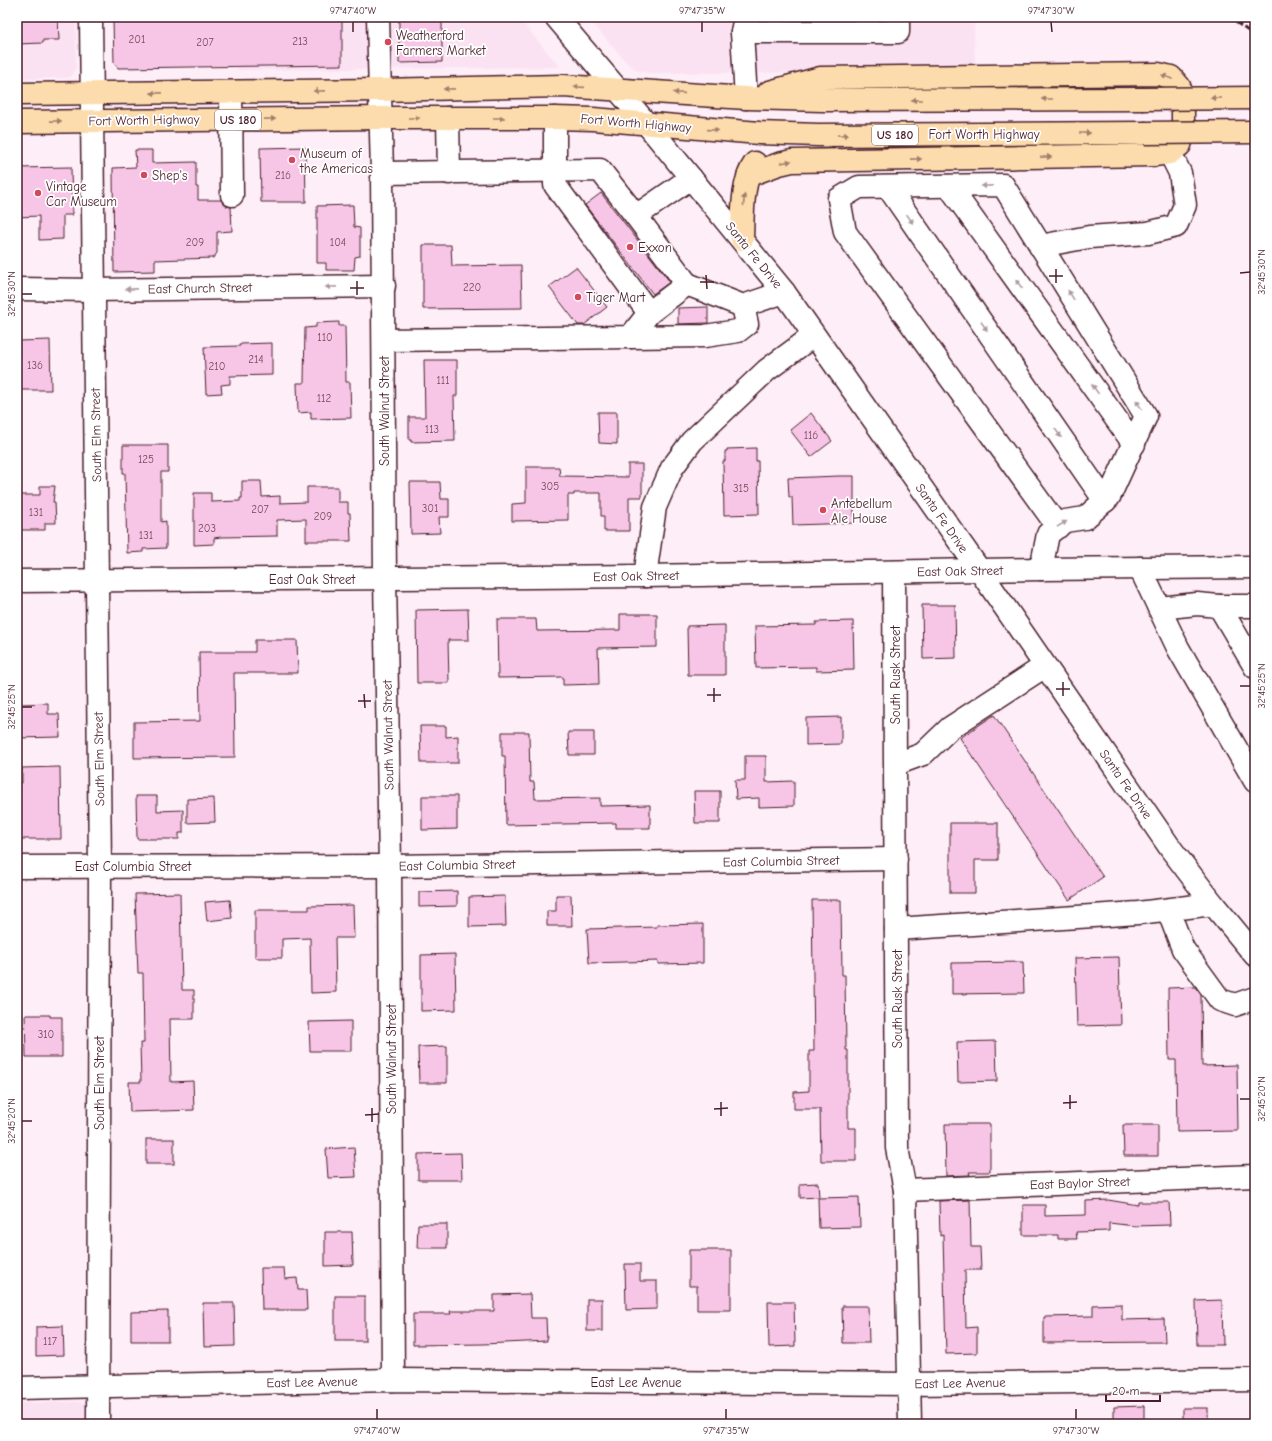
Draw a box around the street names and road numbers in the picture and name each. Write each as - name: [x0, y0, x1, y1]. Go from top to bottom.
- road number: US 180: [215, 110, 261, 130]
- street label: Fort Worth Highway: [580, 111, 692, 135]
- street label: Fort Worth Highway: [88, 112, 200, 128]
- road number: US 180: [872, 125, 918, 145]
- street label: Fort Worth Highway: [929, 127, 1040, 142]
- street label: Santa Fe Drive: [723, 219, 786, 292]
- street label: East Church Street: [148, 280, 254, 296]
- street label: South Walnut Street: [377, 355, 392, 466]
- street label: South Elm Street: [88, 387, 104, 482]
- street label: Santa Fe Drive: [913, 480, 972, 556]
- street label: East Oak Street: [917, 563, 1005, 579]
- street label: East Oak Street: [593, 568, 681, 584]
- street label: East Oak Street: [269, 572, 356, 587]
- street label: South Rusk Street: [888, 624, 903, 724]
- street label: South Walnut Street: [380, 679, 396, 790]
- street label: South Elm Street: [91, 711, 107, 806]
- street label: Santa Fe Drive: [1097, 746, 1156, 822]
- street label: East Columbia Street: [723, 852, 841, 870]
- street label: East Columbia Street: [399, 856, 517, 874]
- street label: East Columbia Street: [75, 859, 193, 874]
- street label: South Rusk Street: [890, 948, 905, 1048]
- street label: South Walnut Street: [384, 1003, 399, 1114]
- street label: South Elm Street: [92, 1035, 107, 1130]
- street label: East Baylor Street: [1030, 1174, 1132, 1192]
- street label: East Lee Avenue: [266, 1374, 358, 1390]
- street label: East Lee Avenue: [590, 1375, 682, 1390]
- street label: East Lee Avenue: [914, 1375, 1006, 1391]

